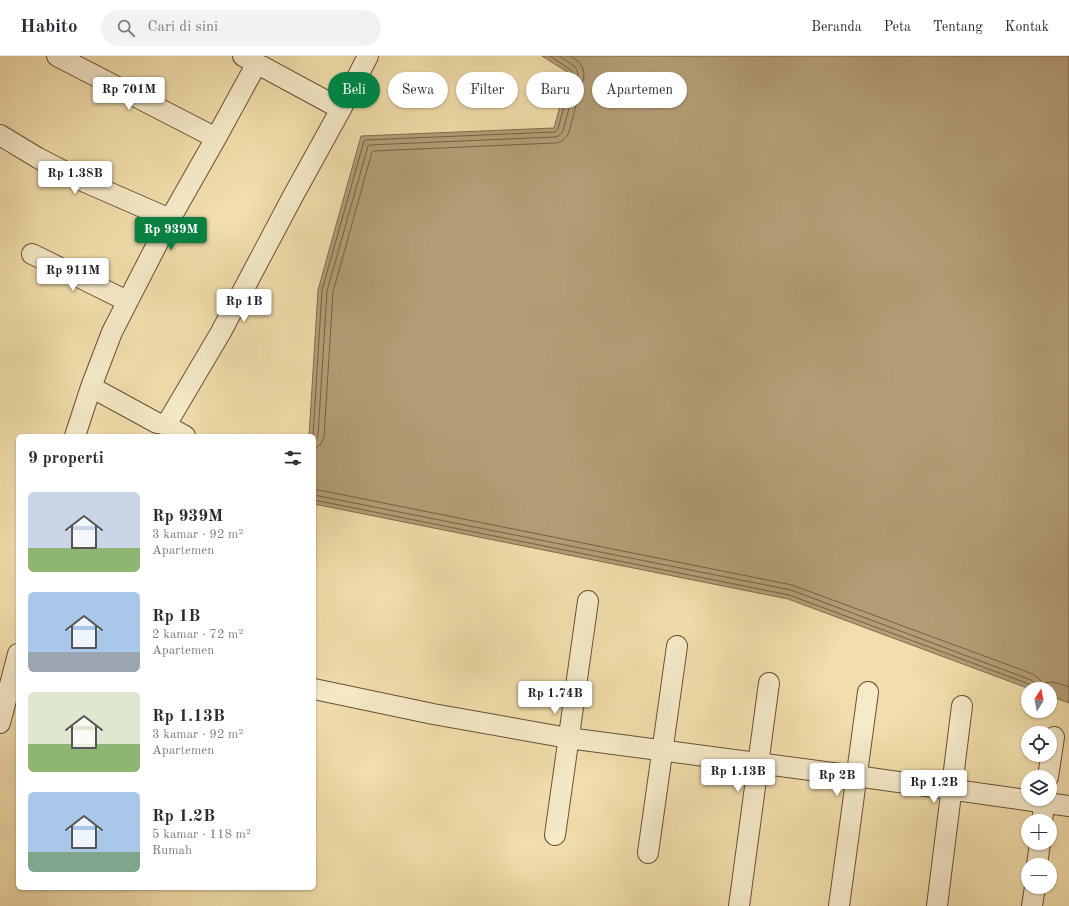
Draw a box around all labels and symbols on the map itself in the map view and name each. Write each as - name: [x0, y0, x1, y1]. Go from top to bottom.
- pin: Rp 701M: [92, 77, 166, 111]
- pin: Rp 1.38B: [34, 161, 116, 195]
- pin: Rp 939M: [134, 217, 208, 251]
- pin: Rp 911M: [36, 258, 110, 292]
- pin: Rp 1B: [216, 289, 272, 323]
- pin: Rp 1.74B: [514, 681, 596, 715]
- north arrow: [1021, 682, 1057, 718]
- pin: Rp 1.13B: [697, 759, 779, 793]
- pin: Rp 2B: [809, 763, 865, 797]
- pin: Rp 1.2B: [897, 770, 971, 804]

